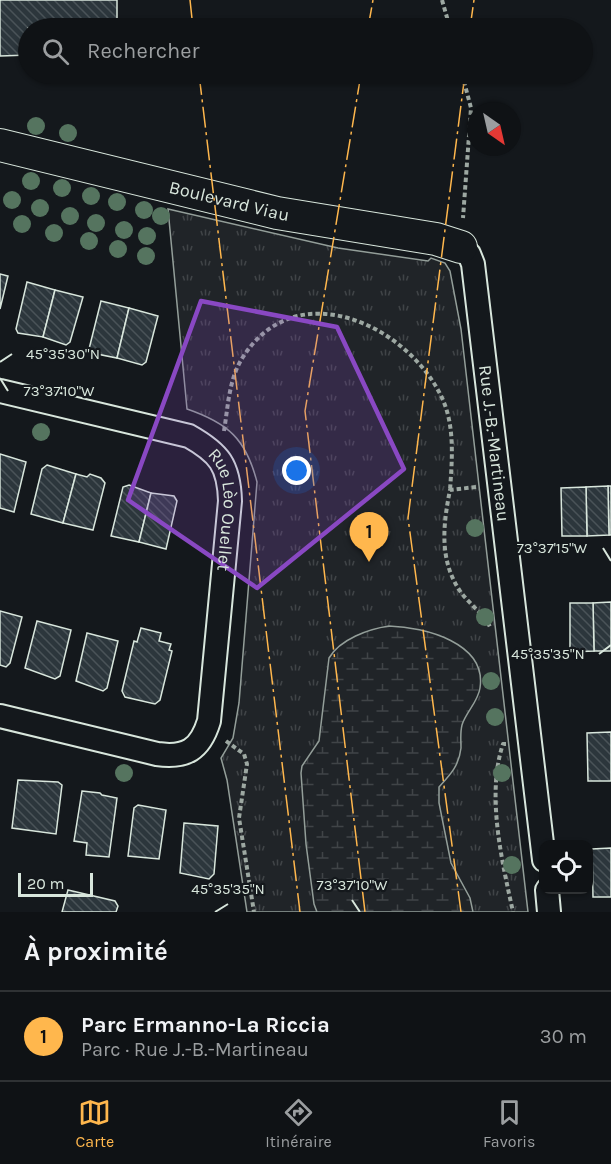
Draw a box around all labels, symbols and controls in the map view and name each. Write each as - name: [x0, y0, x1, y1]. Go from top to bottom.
- search box: [18, 18, 593, 84]
- icon: search: [39, 35, 72, 68]
- text: Rechercher: [87, 38, 200, 64]
- north arrow: [467, 102, 521, 156]
- street label: Boulevard Viau: [167, 176, 291, 226]
- text: 45°35'30"N: [26, 345, 100, 363]
- street label: Rue J.-B.-Martineau: [474, 364, 515, 523]
- text: 73°37'10"W: [24, 382, 95, 400]
- street label: Rue Lèo Ouellet: [204, 444, 241, 572]
- your location: [282, 456, 311, 485]
- pin: 1: [350, 512, 388, 562]
- text: 73°37'15"W: [517, 539, 588, 557]
- text: 45°35'35"N: [511, 645, 585, 663]
- map controls: [539, 840, 593, 894]
- button: locate: [539, 840, 593, 894]
- scale bar: [18, 870, 93, 898]
- text: 20 m: [27, 874, 65, 893]
- text: 73°37'10"W: [317, 876, 388, 894]
- text: 45°35'35"N: [191, 880, 265, 898]
- text: À proximité: [24, 936, 168, 967]
- text: Parc Ermanno-La Riccia: [81, 1012, 330, 1038]
- text: 1: [40, 1025, 47, 1048]
- text: 30 m: [540, 1025, 587, 1048]
- text: Parc · Rue J.-B.-Martineau: [81, 1038, 309, 1061]
- tab: Carte: [76, 1096, 114, 1151]
- tab: Itinéraire: [265, 1096, 332, 1151]
- tab: Favoris: [483, 1096, 535, 1151]

